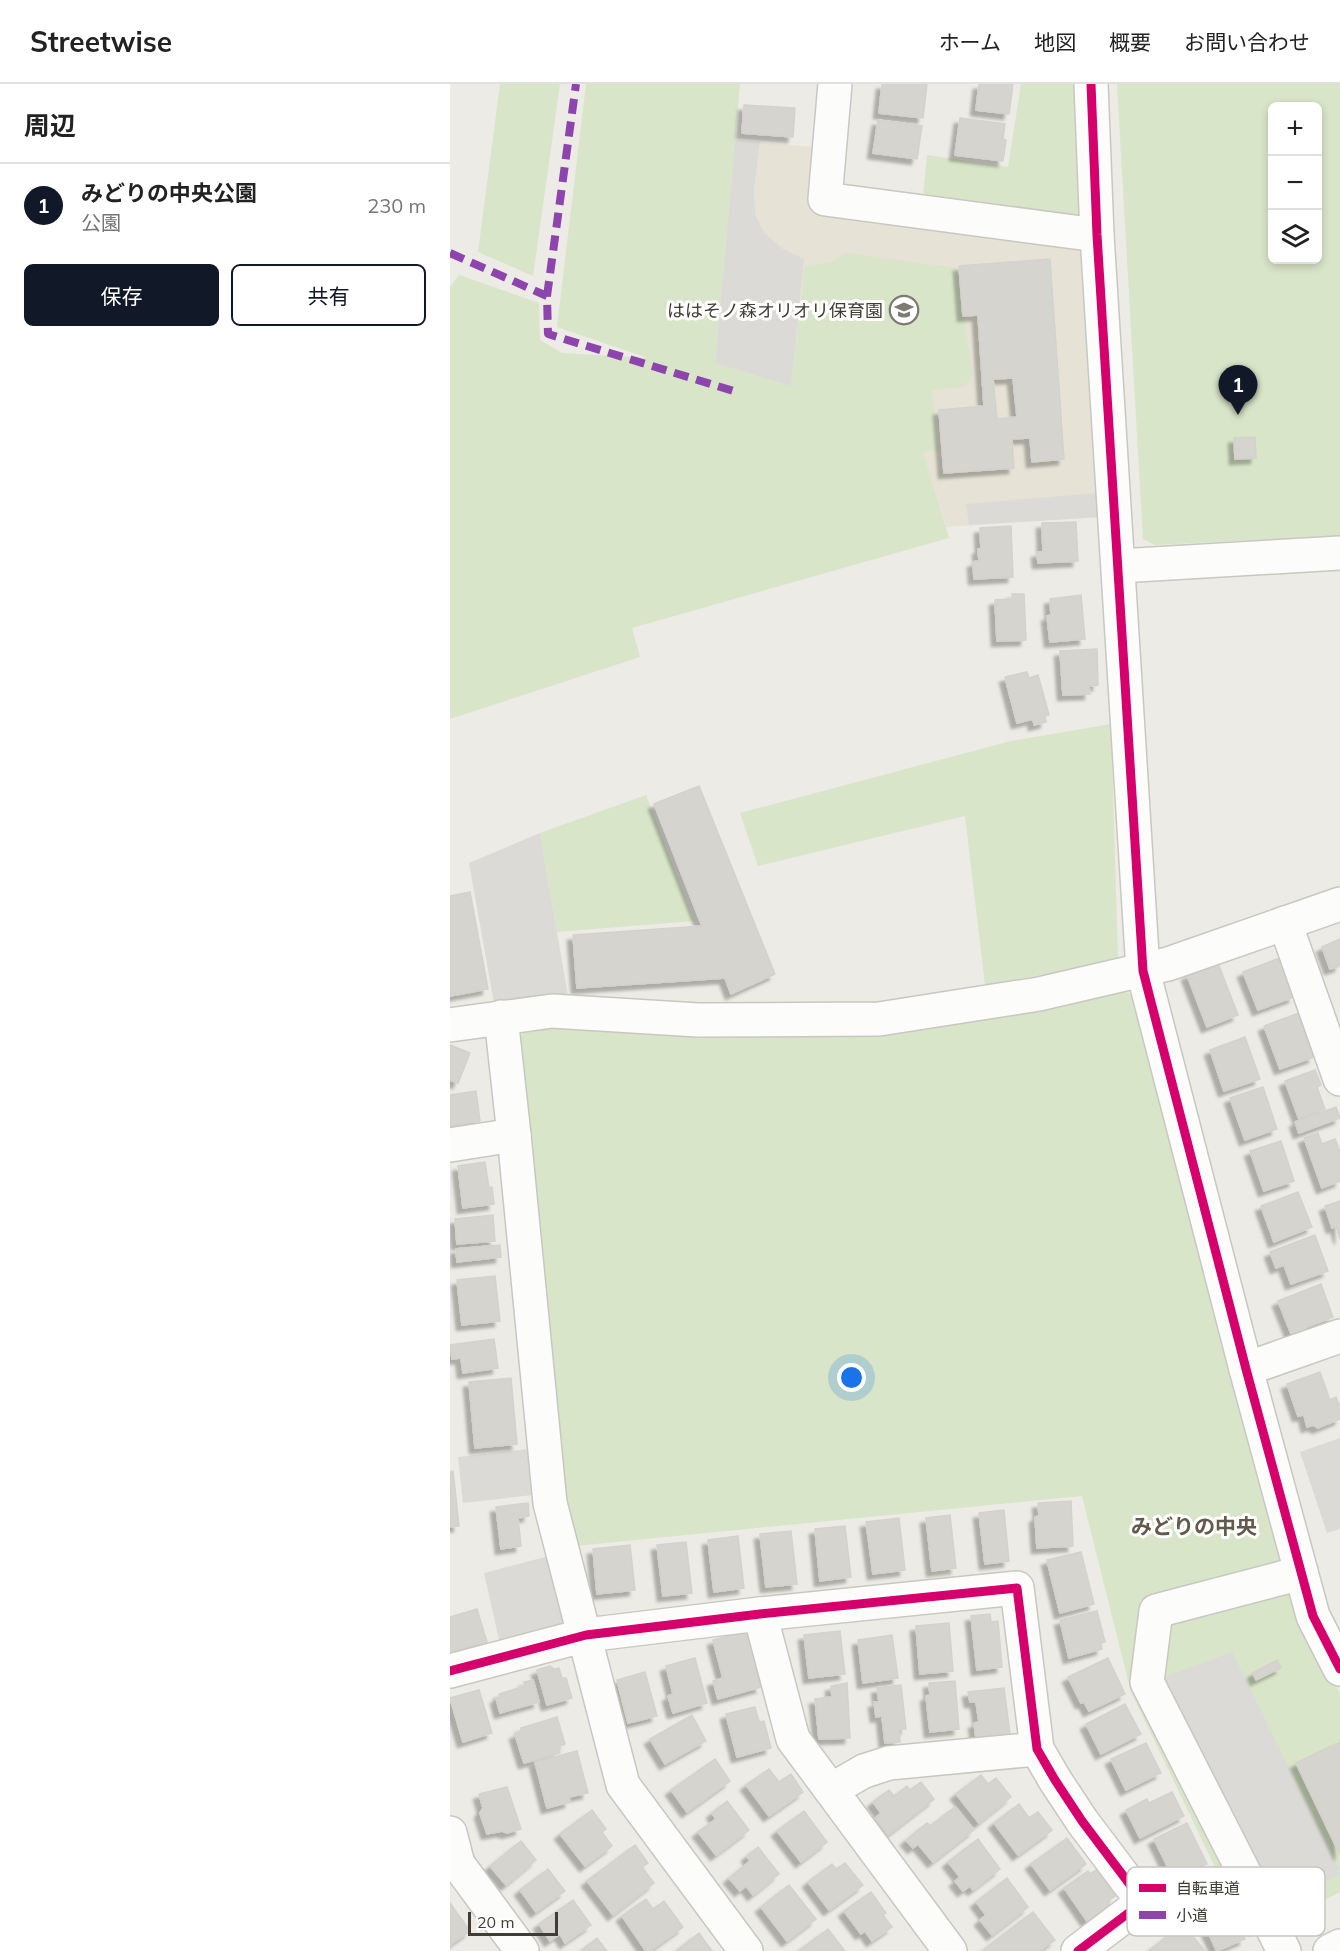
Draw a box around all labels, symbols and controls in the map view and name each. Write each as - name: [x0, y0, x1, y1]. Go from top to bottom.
- text: Streetwise: [30, 24, 172, 59]
- text: ホーム: [939, 29, 1001, 55]
- text: 地図: [1034, 29, 1076, 55]
- text: 概要: [1109, 29, 1151, 55]
- text: お問い合わせ: [1184, 29, 1310, 55]
- map controls: [1268, 102, 1322, 264]
- button: +: [1268, 102, 1322, 156]
- text: 周辺: [24, 109, 76, 142]
- button: −: [1268, 156, 1322, 210]
- text: みどりの中央公園: [81, 179, 257, 207]
- text: 1: [38, 193, 50, 218]
- text: 230 m: [367, 193, 426, 218]
- text: 公園: [81, 210, 121, 235]
- button: layers: [1268, 210, 1322, 264]
- button: 保存: [24, 264, 219, 326]
- button: 共有: [231, 264, 426, 326]
- school or university icon: ははそノ森オリオリ保育園: [888, 294, 920, 326]
- place label: ははそノ森オリオリ保育園: [667, 299, 883, 322]
- pin: 1: [1218, 366, 1258, 415]
- your location: [837, 1363, 866, 1392]
- district label: みどりの中央: [1131, 1513, 1257, 1539]
- legend: [1127, 1867, 1325, 1936]
- text: 自転車道: [1176, 1878, 1240, 1898]
- text: 小道: [1176, 1905, 1208, 1925]
- scale bar: [468, 1909, 558, 1936]
- text: 20 m: [477, 1912, 514, 1932]

